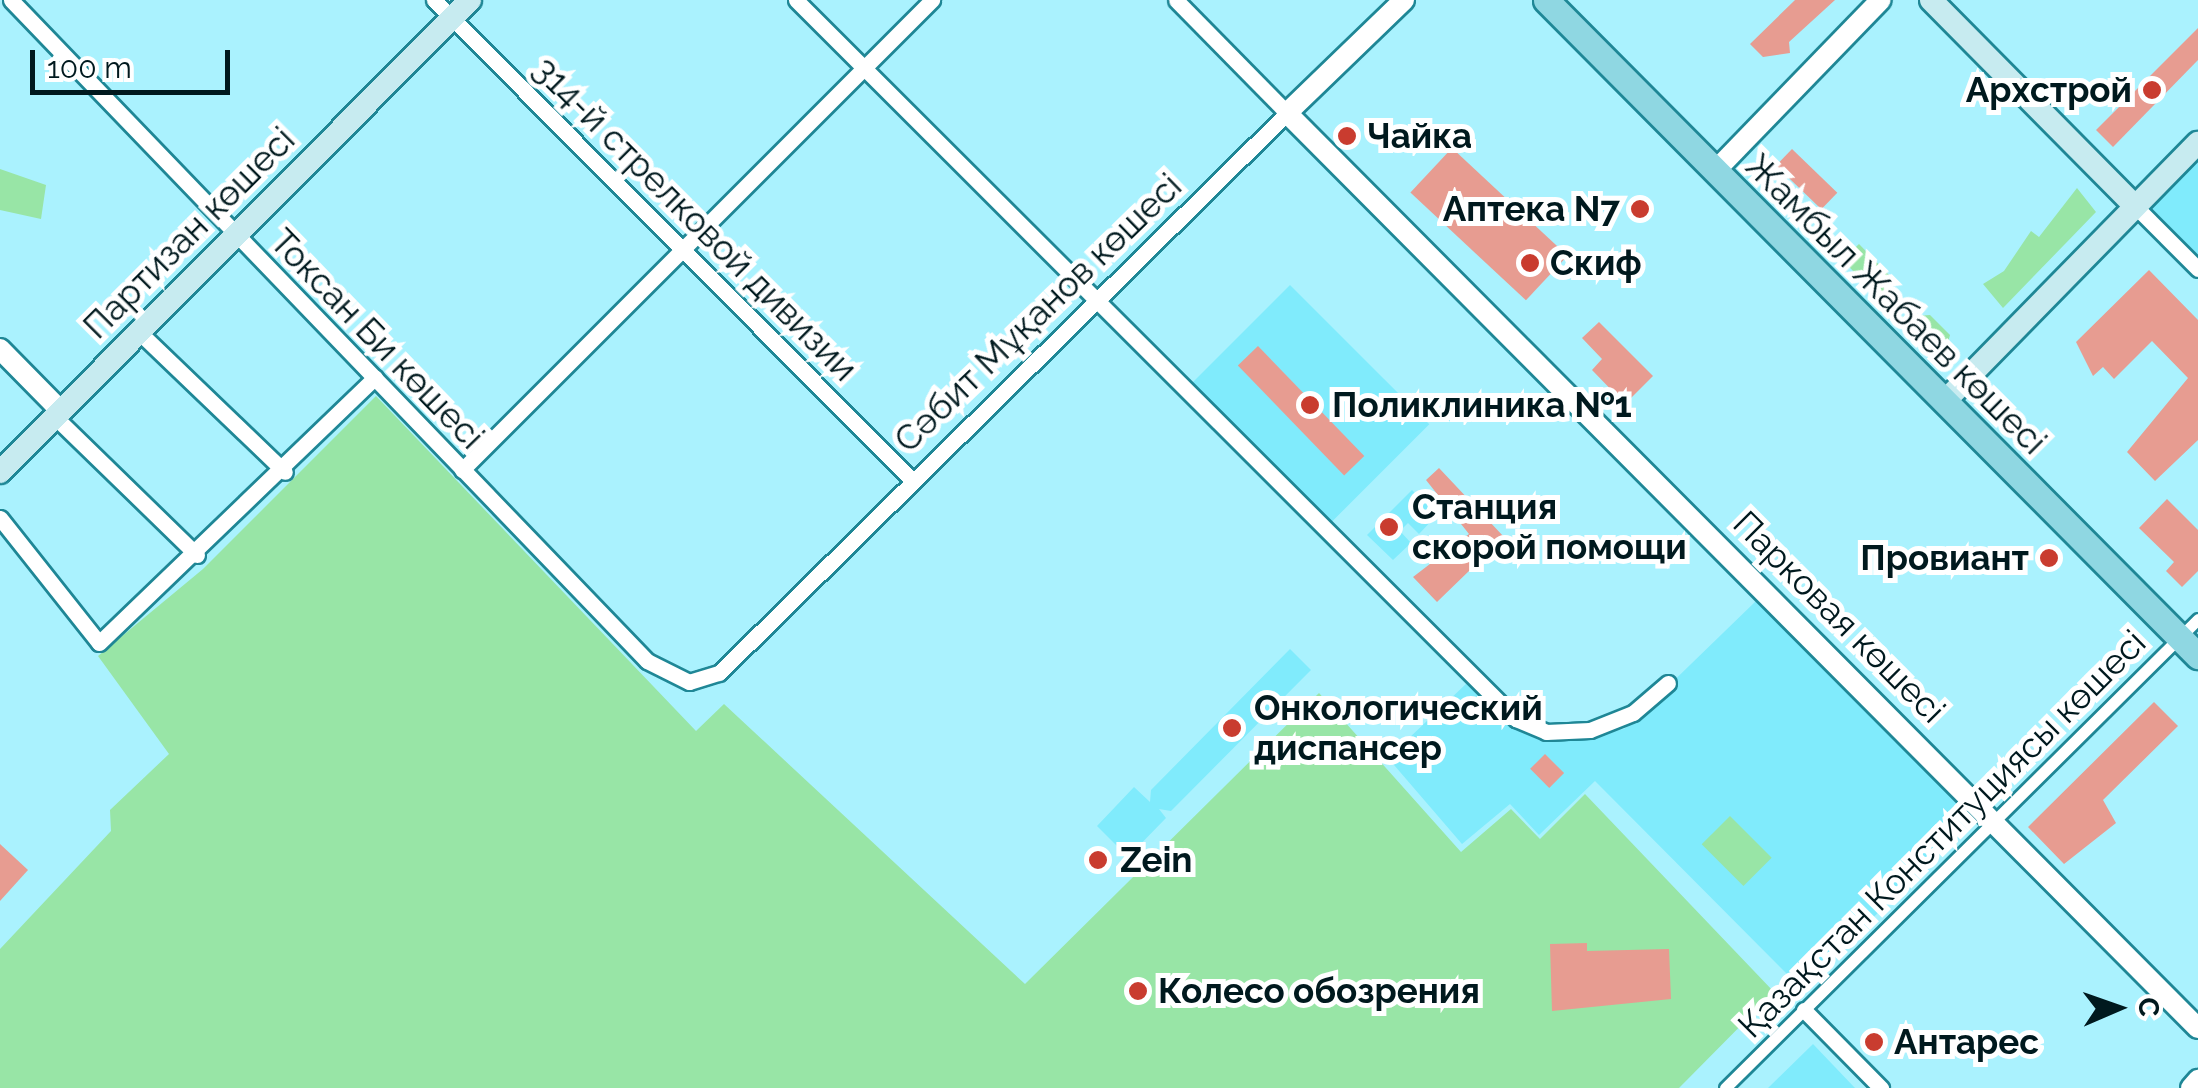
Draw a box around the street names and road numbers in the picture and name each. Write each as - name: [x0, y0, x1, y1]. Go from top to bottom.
- street label: 314-й стрелковой дивизии: [524, 48, 866, 390]
- street label: Партизан көшесі: [75, 119, 303, 347]
- street label: Жамбыл Жабаев көшесі: [1737, 145, 2055, 463]
- street label: Сәбит Мұқанов көшесі: [886, 165, 1190, 461]
- street label: Токсан Би көшесі: [262, 220, 492, 458]
- street label: Парковая көшесі: [1724, 502, 1954, 732]
- street label: Қазақстан Конституциясы көшесі: [1730, 622, 2154, 1046]

